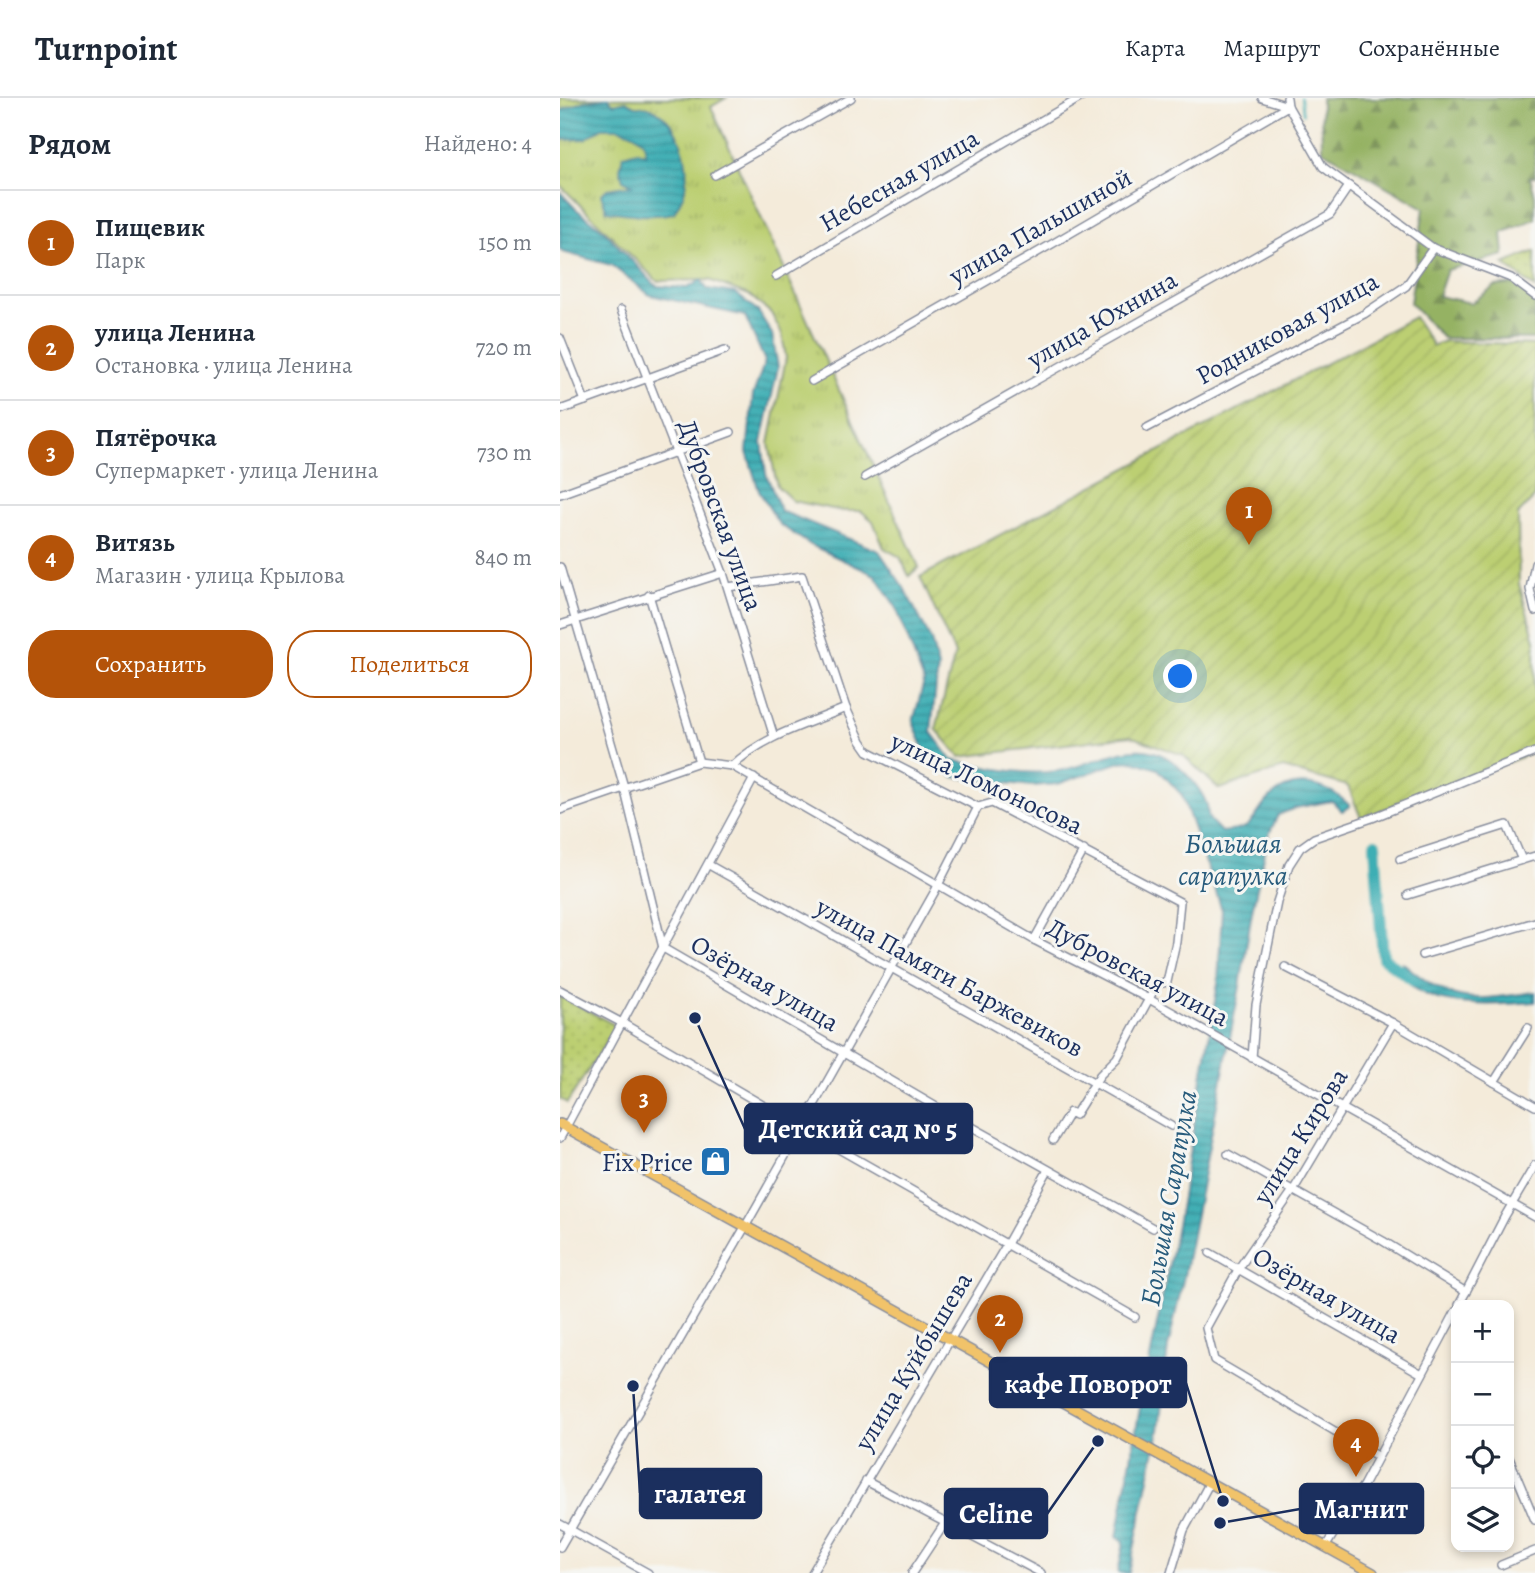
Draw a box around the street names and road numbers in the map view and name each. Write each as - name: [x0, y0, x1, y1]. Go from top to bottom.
- street label: Небесная улица: [813, 121, 985, 240]
- street label: улица Пальшиной: [942, 160, 1138, 294]
- street label: улица Юхнина: [1020, 262, 1184, 377]
- street label: Родниковая улица: [1190, 264, 1385, 393]
- street label: Дубровская улица: [670, 414, 771, 616]
- street label: улица Ломоносова: [884, 723, 1089, 843]
- street label: улица Памяти Баржевиков: [809, 889, 1090, 1066]
- street label: Дубровская улица: [1041, 910, 1235, 1035]
- street label: Озёрная улица: [684, 927, 845, 1040]
- street label: улица Кирова: [1244, 1061, 1356, 1212]
- street label: Озёрная улица: [1246, 1239, 1407, 1352]
- street label: улица Куйбышева: [846, 1265, 981, 1458]

